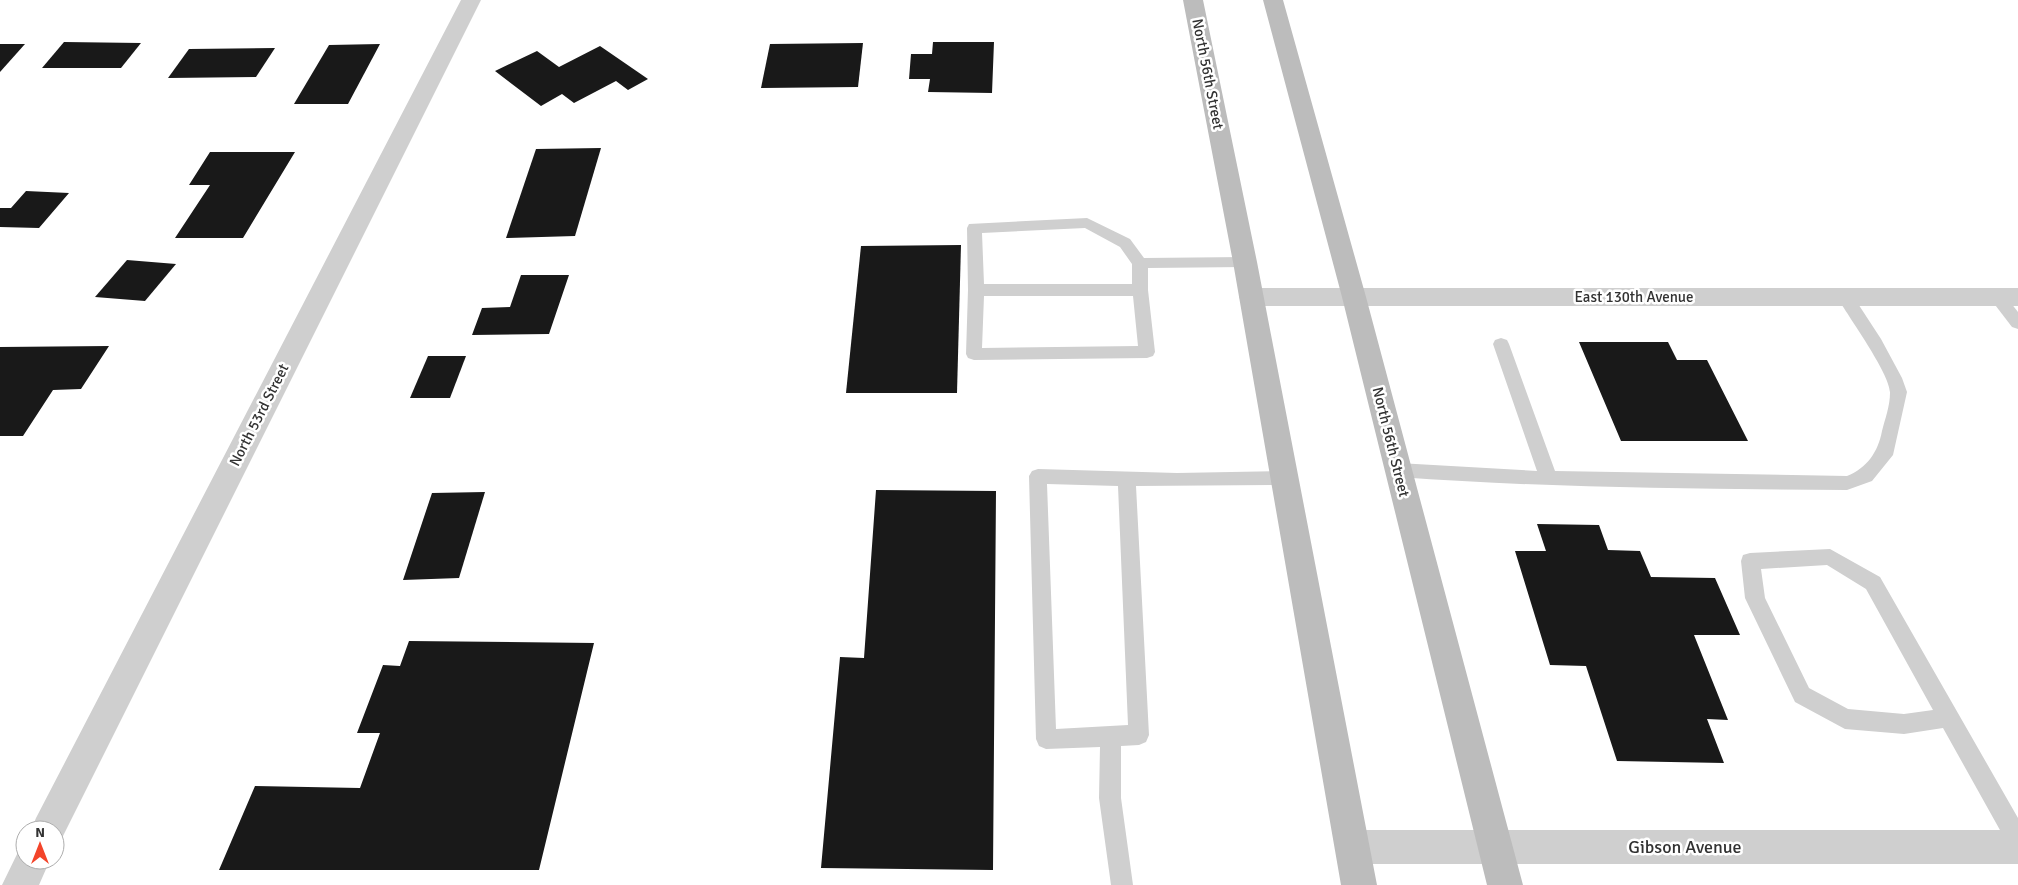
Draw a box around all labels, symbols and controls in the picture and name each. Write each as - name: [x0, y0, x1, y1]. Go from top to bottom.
- street label: North 56th Street: [1188, 17, 1228, 131]
- street label: East 130th Avenue: [1574, 288, 1694, 306]
- street label: North 53rd Street: [225, 361, 293, 469]
- street label: North 56th Street: [1369, 385, 1413, 499]
- north arrow: [15, 820, 65, 870]
- text: N: [35, 824, 45, 841]
- street label: Gibson Avenue: [1628, 836, 1742, 858]

